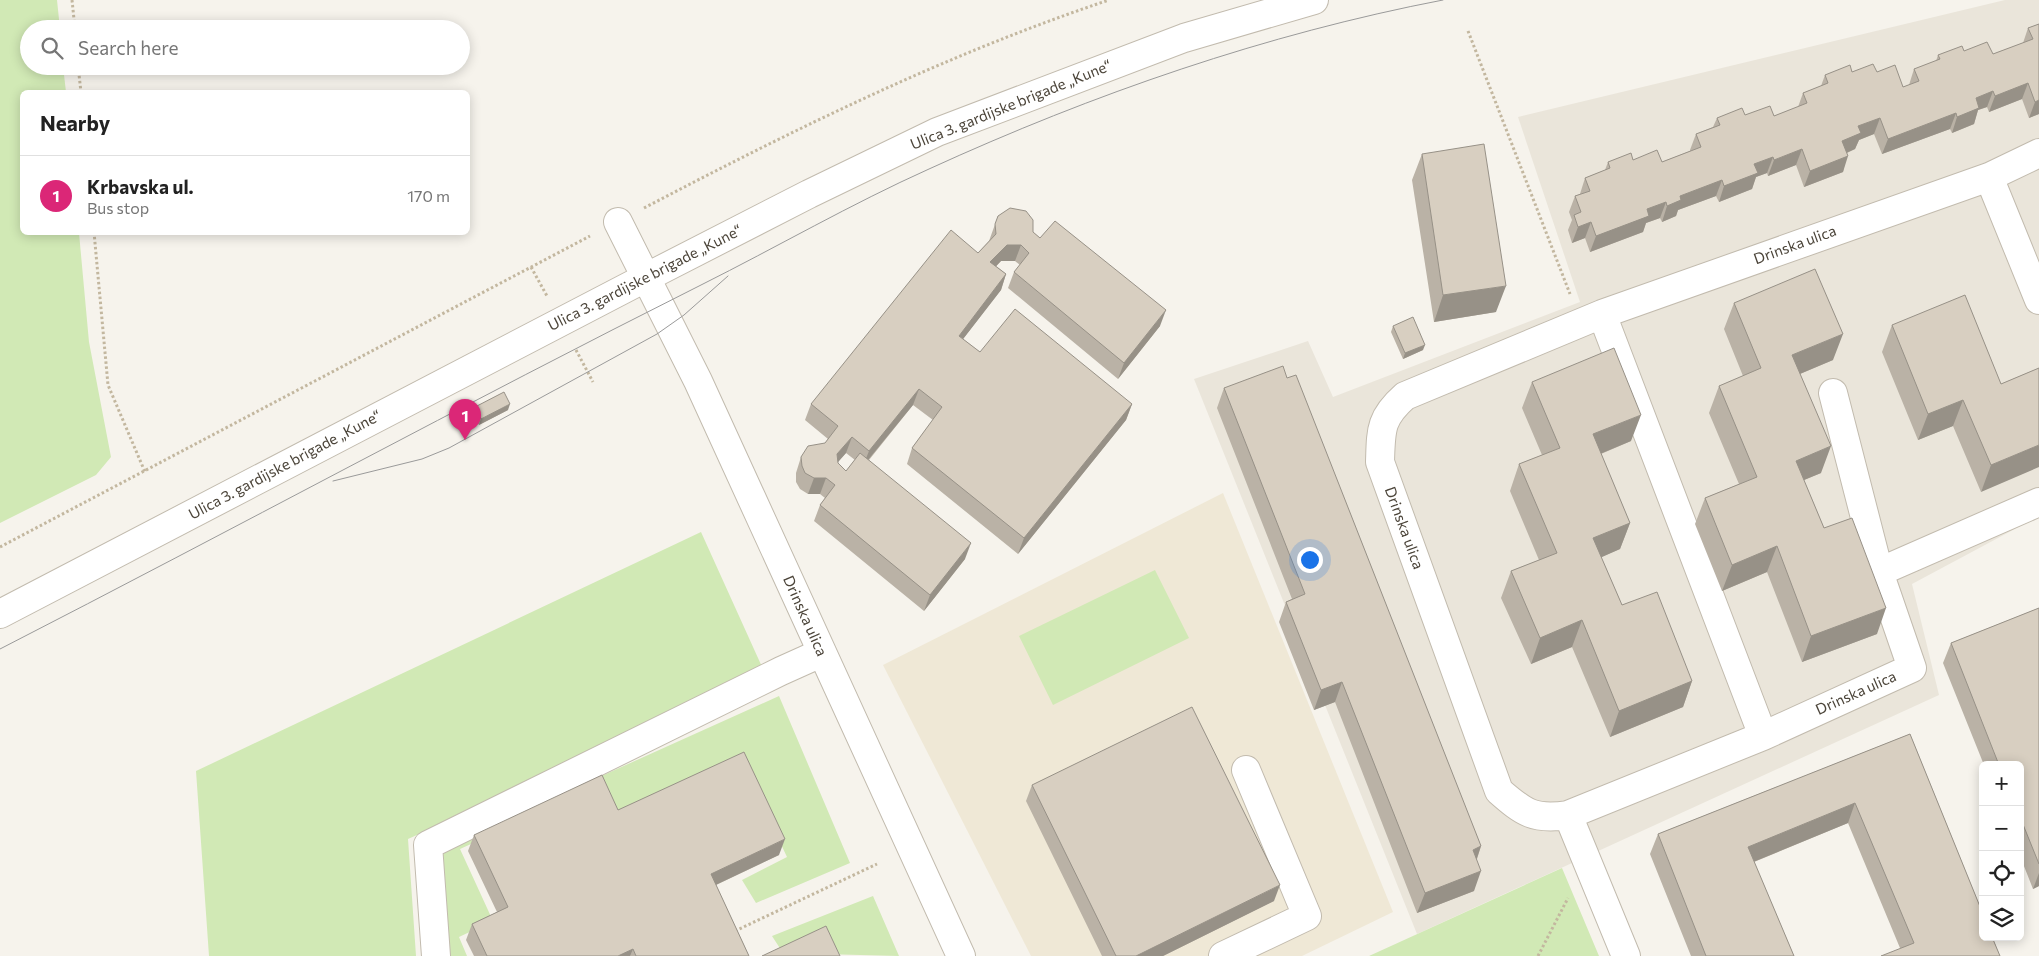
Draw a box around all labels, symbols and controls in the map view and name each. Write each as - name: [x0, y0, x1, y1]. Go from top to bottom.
- search box: [20, 20, 470, 75]
- icon: search: [38, 34, 66, 62]
- text: Search here: [78, 36, 178, 59]
- street label: Ulica 3. gardijske brigade „Kune“: [907, 55, 1114, 153]
- text: Nearby: [40, 110, 110, 135]
- text: Krbavska ul.: [87, 175, 194, 198]
- text: 1: [52, 186, 60, 205]
- text: 170 m: [407, 186, 450, 205]
- text: Bus stop: [87, 198, 149, 217]
- street label: Ulica 3. gardijske brigade „Kune“: [545, 220, 745, 334]
- street label: Drinska ulica: [1751, 221, 1838, 267]
- pin: 1: [449, 399, 481, 440]
- street label: Ulica 3. gardijske brigade „Kune“: [185, 406, 384, 523]
- street label: Drinska ulica: [1382, 484, 1428, 571]
- your location: [1297, 547, 1323, 573]
- street label: Drinska ulica: [780, 572, 832, 659]
- street label: Drinska ulica: [1812, 666, 1899, 718]
- map controls: [1979, 761, 2024, 941]
- button: +: [1979, 761, 2024, 806]
- button: −: [1979, 806, 2024, 851]
- button: locate: [1979, 851, 2024, 896]
- button: layers: [1979, 896, 2024, 941]

